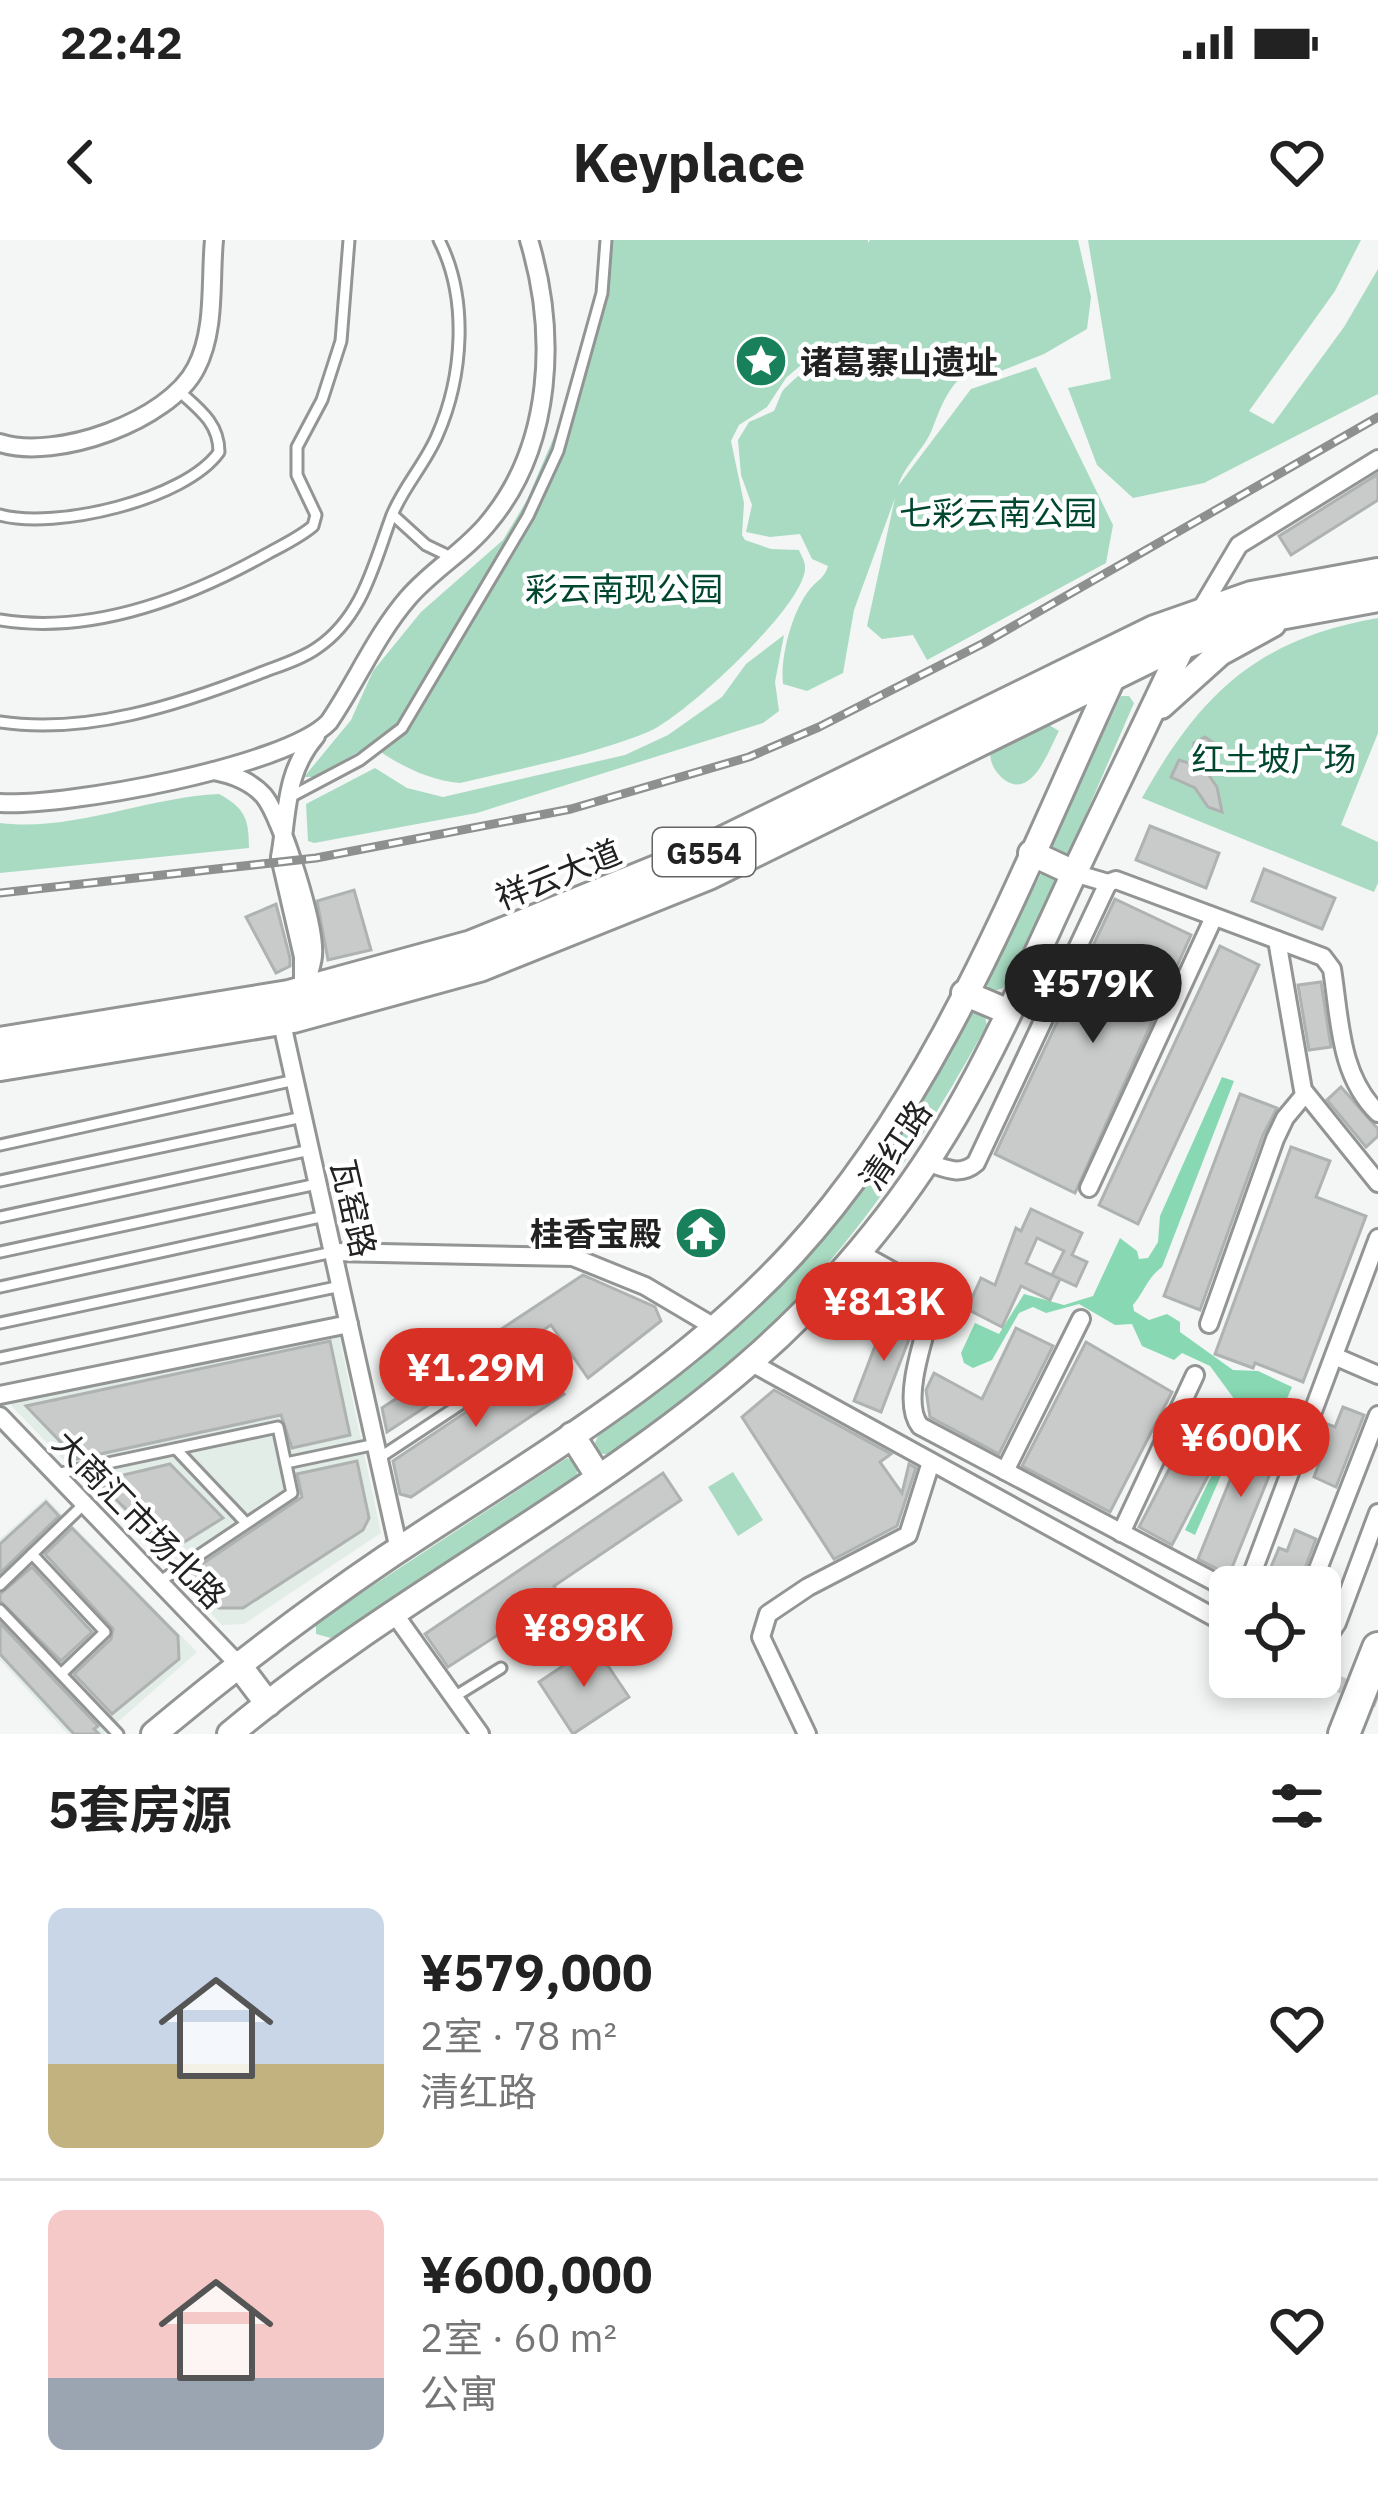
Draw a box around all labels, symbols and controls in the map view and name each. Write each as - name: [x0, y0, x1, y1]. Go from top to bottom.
- text: 22:42: [60, 13, 183, 71]
- text: Keyplace: [573, 127, 805, 197]
- icon: back: [48, 129, 114, 195]
- icon: heart: [1264, 129, 1330, 195]
- place icon: 诸葛寨山遗址: [733, 333, 789, 389]
- place label: 诸葛寨山遗址: [800, 340, 998, 383]
- park label: 七彩云南公园: [899, 491, 1097, 534]
- park label: 彩云南现公园: [525, 567, 723, 610]
- park label: 红土坡广场: [1192, 737, 1357, 780]
- road number: G554: [653, 828, 755, 876]
- street label: 祥云大道: [489, 829, 627, 919]
- pin: ¥579K: [1009, 944, 1177, 1046]
- text: ¥579K: [1032, 957, 1154, 1008]
- street label: 清红路: [849, 1092, 941, 1198]
- street label: 瓦窑路: [322, 1155, 386, 1261]
- temple icon: 桂香宝殿: [673, 1205, 729, 1261]
- place label: 桂香宝殿: [530, 1212, 662, 1255]
- pin: ¥813K: [800, 1262, 968, 1364]
- text: ¥813K: [823, 1275, 945, 1326]
- pin: ¥1.29M: [378, 1328, 574, 1430]
- text: ¥1.29M: [406, 1341, 546, 1392]
- pin: ¥600K: [1157, 1398, 1325, 1500]
- text: ¥600K: [1180, 1411, 1302, 1462]
- street label: 大商汇市场北路: [44, 1421, 236, 1617]
- map controls: [1209, 1566, 1341, 1698]
- button: locate: [1209, 1566, 1341, 1698]
- pin: ¥898K: [500, 1588, 668, 1690]
- text: ¥898K: [523, 1601, 645, 1652]
- icon: filters: [1264, 1773, 1330, 1839]
- text: 5套房源: [48, 1776, 232, 1842]
- text: ¥579,000: [420, 1939, 653, 2005]
- icon: home: [144, 1956, 288, 2100]
- icon: heart: [1264, 1995, 1330, 2061]
- text: 2室 · 78 m²: [420, 2010, 617, 2061]
- text: 清红路: [420, 2066, 537, 2117]
- text: ¥600,000: [420, 2241, 653, 2307]
- icon: home: [144, 2258, 288, 2402]
- icon: heart: [1264, 2297, 1330, 2363]
- text: 2室 · 60 m²: [420, 2312, 617, 2363]
- text: 公寓: [420, 2368, 498, 2419]

